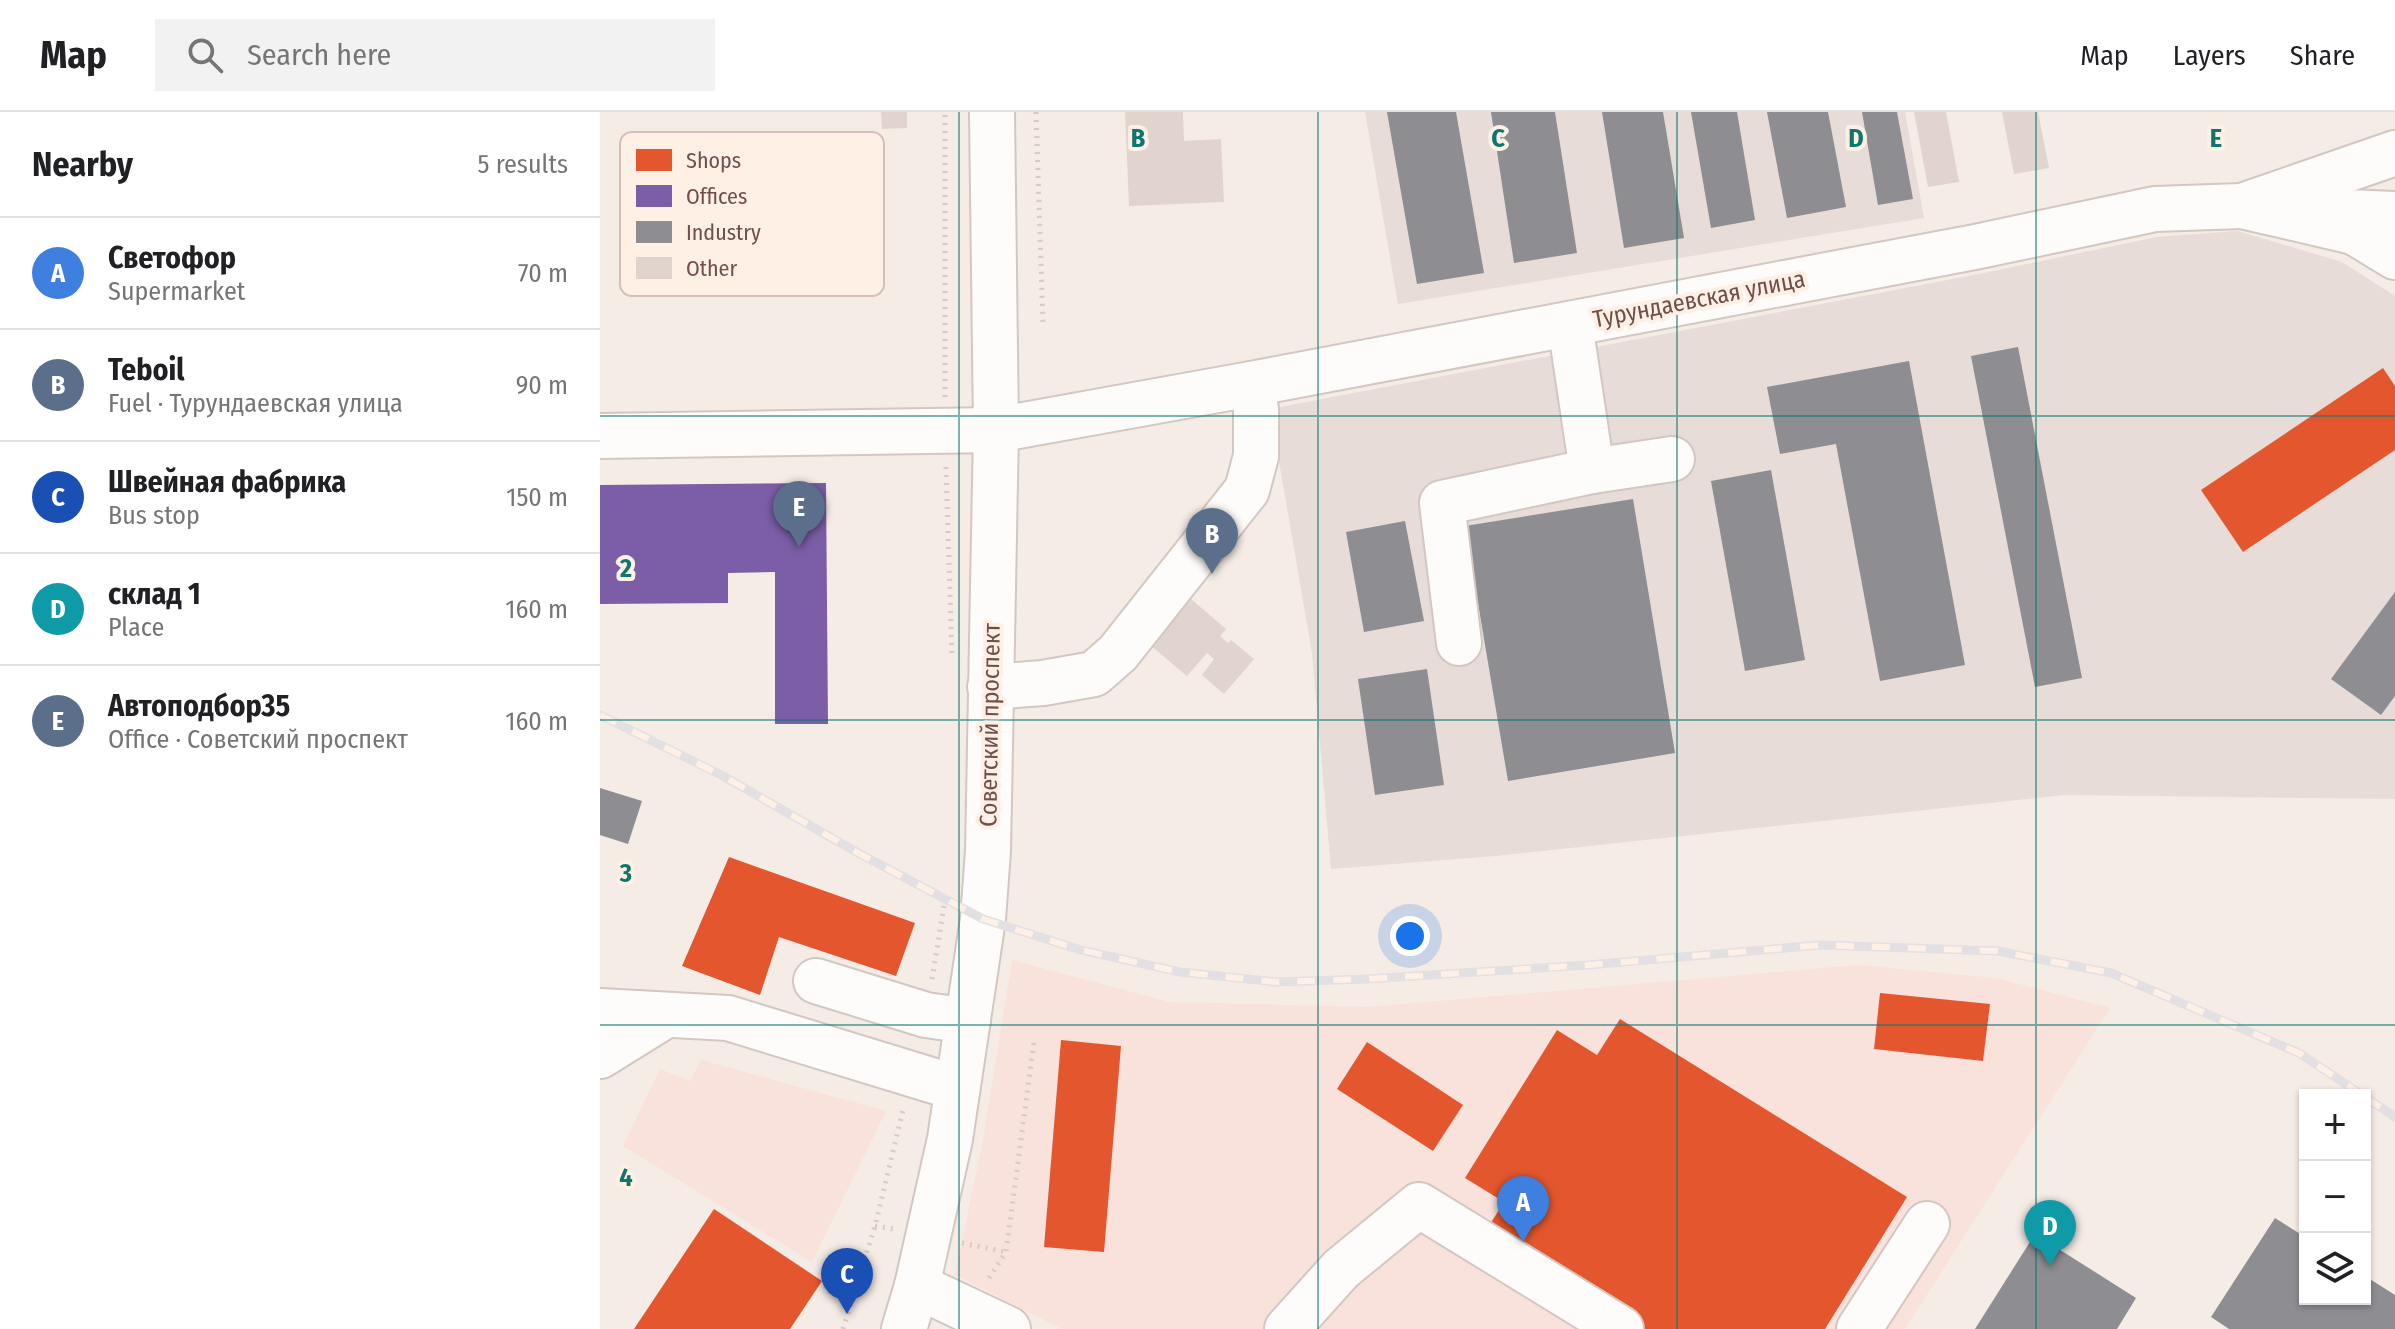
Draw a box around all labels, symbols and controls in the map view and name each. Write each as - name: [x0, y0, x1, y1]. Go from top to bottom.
- search box: [155, 19, 715, 91]
- text: Map: [40, 32, 107, 78]
- icon: search: [183, 33, 227, 77]
- text: Search here: [247, 37, 391, 73]
- text: Map: [2080, 39, 2129, 72]
- text: Layers: [2173, 39, 2246, 72]
- text: Share: [2290, 39, 2355, 72]
- text: B: [1131, 123, 1146, 154]
- text: C: [1491, 123, 1505, 154]
- text: D: [1848, 123, 1864, 154]
- text: E: [2210, 123, 2222, 154]
- legend: [620, 132, 884, 296]
- text: Nearby: [32, 144, 133, 185]
- text: Shops: [686, 147, 741, 174]
- text: 5 results: [478, 149, 568, 180]
- text: Offices: [686, 183, 747, 210]
- text: Industry: [686, 219, 761, 246]
- text: Светофор: [108, 240, 236, 276]
- text: Other: [686, 255, 737, 282]
- text: A: [51, 258, 65, 289]
- text: 70 m: [518, 258, 568, 289]
- street label: Турундаевская улица: [1591, 265, 1807, 333]
- text: Supermarket: [108, 276, 245, 307]
- text: Teboil: [108, 352, 185, 388]
- text: B: [51, 370, 65, 401]
- text: 90 m: [516, 370, 568, 401]
- text: Fuel · Турундаевская улица: [108, 388, 403, 419]
- text: Швейная фабрика: [108, 464, 346, 500]
- pin: E: [773, 481, 825, 547]
- text: C: [51, 482, 65, 513]
- text: 150 m: [506, 482, 568, 513]
- text: Bus stop: [108, 500, 200, 531]
- pin: B: [1186, 508, 1238, 574]
- text: 2: [619, 553, 632, 584]
- text: склад 1: [108, 576, 201, 612]
- text: D: [50, 594, 66, 625]
- text: 160 m: [505, 594, 568, 625]
- text: Place: [108, 612, 164, 643]
- street label: Советский проспект: [974, 623, 1006, 827]
- text: Автоподбор35: [108, 688, 290, 724]
- text: E: [52, 706, 64, 737]
- text: 160 m: [505, 706, 568, 737]
- text: Office · Советский проспект: [108, 724, 408, 755]
- text: 3: [619, 858, 632, 889]
- your location: [1390, 916, 1430, 956]
- map controls: [2299, 1089, 2371, 1305]
- button: +: [2299, 1089, 2371, 1161]
- button: −: [2299, 1161, 2371, 1233]
- text: 4: [619, 1162, 633, 1193]
- pin: A: [1497, 1176, 1549, 1242]
- pin: D: [2024, 1200, 2076, 1266]
- button: layers: [2299, 1233, 2371, 1305]
- pin: C: [821, 1248, 873, 1314]

